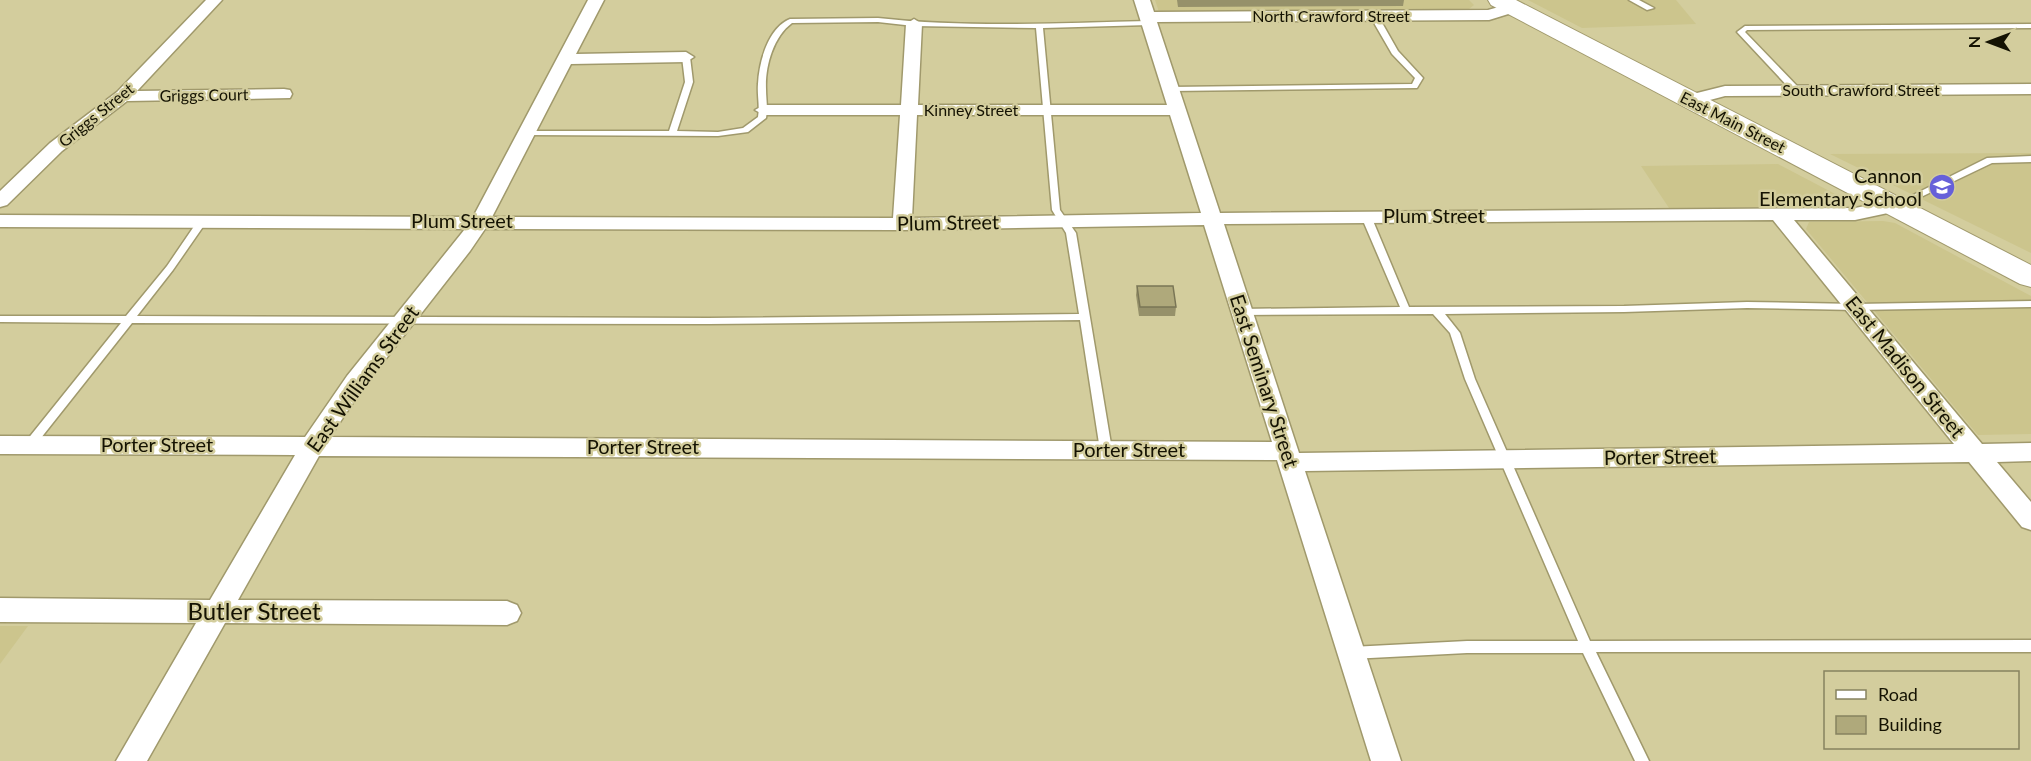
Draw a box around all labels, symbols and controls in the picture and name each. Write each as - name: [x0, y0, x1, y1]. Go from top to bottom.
- street label: North Crawford Street: [1252, 6, 1410, 25]
- north arrow: [1959, 12, 2019, 72]
- text: N: [1964, 36, 1983, 48]
- street label: Griggs Street: [54, 78, 137, 151]
- street label: South Crawford Street: [1782, 80, 1940, 99]
- street label: Griggs Court: [159, 84, 249, 105]
- street label: East Main Street: [1677, 87, 1789, 156]
- street label: Kinney Street: [924, 100, 1019, 119]
- place label: Cannon Elementary School: [1759, 163, 1922, 210]
- school or university icon: Cannon Elementary School: [1927, 172, 1957, 202]
- street label: Plum Street: [1383, 203, 1485, 227]
- street label: Plum Street: [411, 208, 513, 232]
- street label: Plum Street: [897, 209, 999, 235]
- street label: East Seminary Street: [1226, 291, 1304, 470]
- street label: East Madison Street: [1841, 291, 1970, 442]
- street label: East Williams Street: [301, 301, 423, 456]
- street label: Porter Street: [101, 432, 213, 456]
- street label: Porter Street: [587, 434, 699, 458]
- street label: Porter Street: [1073, 437, 1185, 461]
- street label: Porter Street: [1604, 443, 1716, 469]
- street label: Butler Street: [187, 596, 321, 625]
- legend: [1824, 671, 2019, 749]
- text: Road: [1878, 683, 1918, 705]
- text: Building: [1878, 713, 1942, 735]

